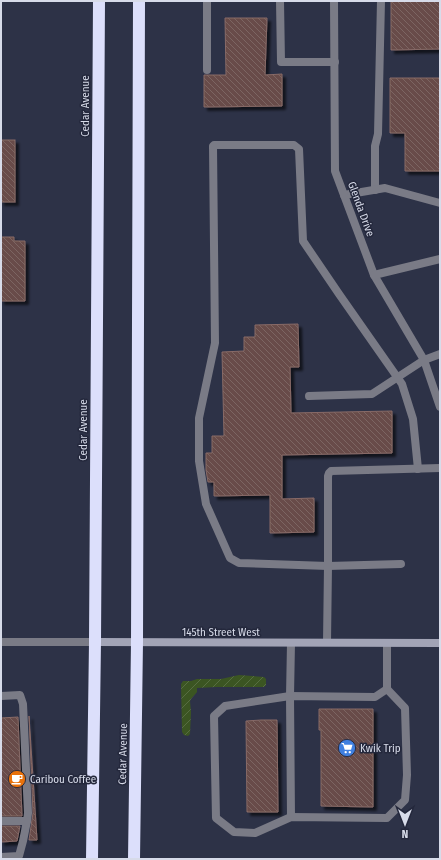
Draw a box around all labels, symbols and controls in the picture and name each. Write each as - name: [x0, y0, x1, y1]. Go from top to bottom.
- street label: Cedar Avenue: [79, 75, 92, 137]
- street label: Glenda Drive: [345, 180, 377, 238]
- street label: Cedar Avenue: [77, 399, 90, 461]
- street label: 145th Street West: [182, 626, 260, 639]
- street label: Cedar Avenue: [116, 723, 130, 785]
- supermarket icon: Kwik Trip: [337, 738, 357, 758]
- place label: Kwik Trip: [360, 742, 401, 755]
- cafe icon: Caribou Coffee: [7, 769, 27, 789]
- place label: Caribou Coffee: [30, 773, 96, 786]
- north arrow: [385, 804, 425, 844]
- text: N: [402, 827, 408, 840]

